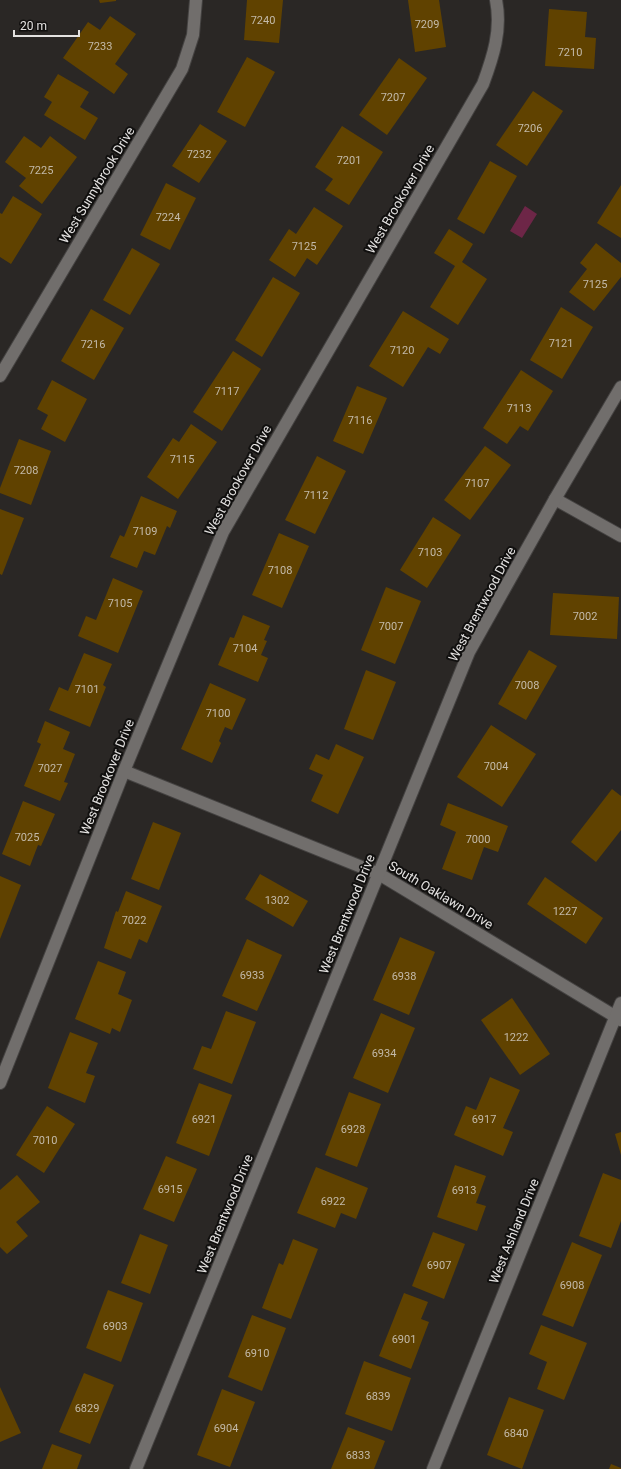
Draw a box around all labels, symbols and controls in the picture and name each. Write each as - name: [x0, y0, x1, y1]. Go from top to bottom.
- scale bar: [14, 12, 79, 38]
- house number: 7240: [251, 14, 275, 27]
- house number: 7209: [415, 18, 439, 31]
- text: 20 m: [20, 19, 47, 33]
- house number: 7233: [88, 40, 112, 53]
- house number: 7210: [558, 46, 582, 59]
- house number: 7207: [381, 91, 405, 104]
- house number: 7206: [518, 122, 542, 135]
- street label: West Sunnybrook Drive: [56, 124, 138, 246]
- street label: West Brookover Drive: [363, 142, 437, 256]
- house number: 7232: [187, 148, 211, 161]
- house number: 7201: [337, 154, 361, 167]
- house number: 7225: [29, 164, 53, 177]
- house number: 7224: [156, 211, 180, 224]
- house number: 7125: [292, 240, 316, 253]
- house number: 7125: [583, 278, 607, 291]
- house number: 7121: [549, 337, 573, 350]
- house number: 7216: [81, 338, 105, 351]
- house number: 7120: [390, 344, 414, 357]
- house number: 7117: [215, 385, 239, 398]
- house number: 7113: [507, 402, 531, 415]
- house number: 7116: [348, 414, 372, 427]
- street label: West Brookover Drive: [202, 422, 275, 538]
- house number: 7115: [170, 453, 194, 466]
- house number: 7208: [14, 464, 38, 477]
- house number: 7107: [465, 477, 489, 490]
- house number: 7112: [304, 489, 328, 502]
- house number: 7109: [133, 525, 157, 538]
- street label: West Brentwood Drive: [445, 544, 519, 664]
- house number: 7103: [418, 546, 442, 559]
- house number: 7108: [268, 564, 292, 577]
- house number: 7105: [108, 597, 132, 610]
- house number: 7002: [573, 610, 597, 623]
- house number: 7007: [379, 620, 403, 633]
- house number: 7104: [233, 642, 257, 655]
- house number: 7008: [515, 679, 539, 692]
- house number: 7101: [75, 683, 99, 696]
- house number: 7100: [206, 707, 230, 720]
- street label: West Brookover Drive: [77, 717, 137, 837]
- house number: 7004: [484, 760, 508, 773]
- house number: 7027: [38, 762, 62, 775]
- house number: 7025: [15, 831, 39, 844]
- house number: 7000: [466, 833, 490, 846]
- street label: West Brentwood Drive: [316, 852, 378, 976]
- street label: South Oaklawn Drive: [386, 858, 496, 932]
- house number: 1302: [265, 894, 289, 907]
- house number: 1227: [553, 905, 577, 918]
- house number: 7022: [122, 914, 146, 927]
- house number: 6933: [240, 969, 264, 982]
- house number: 6938: [392, 970, 416, 983]
- house number: 1222: [504, 1031, 528, 1044]
- house number: 6934: [372, 1047, 396, 1060]
- house number: 6921: [192, 1113, 216, 1126]
- house number: 6917: [472, 1113, 496, 1126]
- house number: 6928: [341, 1123, 365, 1136]
- house number: 7010: [33, 1134, 57, 1147]
- street label: West Brentwood Drive: [194, 1152, 256, 1276]
- street label: West Ashland Drive: [486, 1176, 542, 1286]
- house number: 6915: [158, 1183, 182, 1196]
- house number: 6913: [452, 1184, 476, 1197]
- house number: 6922: [321, 1195, 345, 1208]
- house number: 6907: [427, 1259, 451, 1272]
- house number: 6908: [560, 1279, 584, 1292]
- house number: 6903: [103, 1320, 127, 1333]
- house number: 6901: [392, 1333, 416, 1346]
- house number: 6910: [245, 1347, 269, 1360]
- house number: 6839: [366, 1390, 390, 1403]
- house number: 6829: [75, 1402, 99, 1415]
- house number: 6904: [214, 1422, 238, 1435]
- house number: 6840: [504, 1427, 528, 1440]
- house number: 6833: [346, 1449, 370, 1462]

